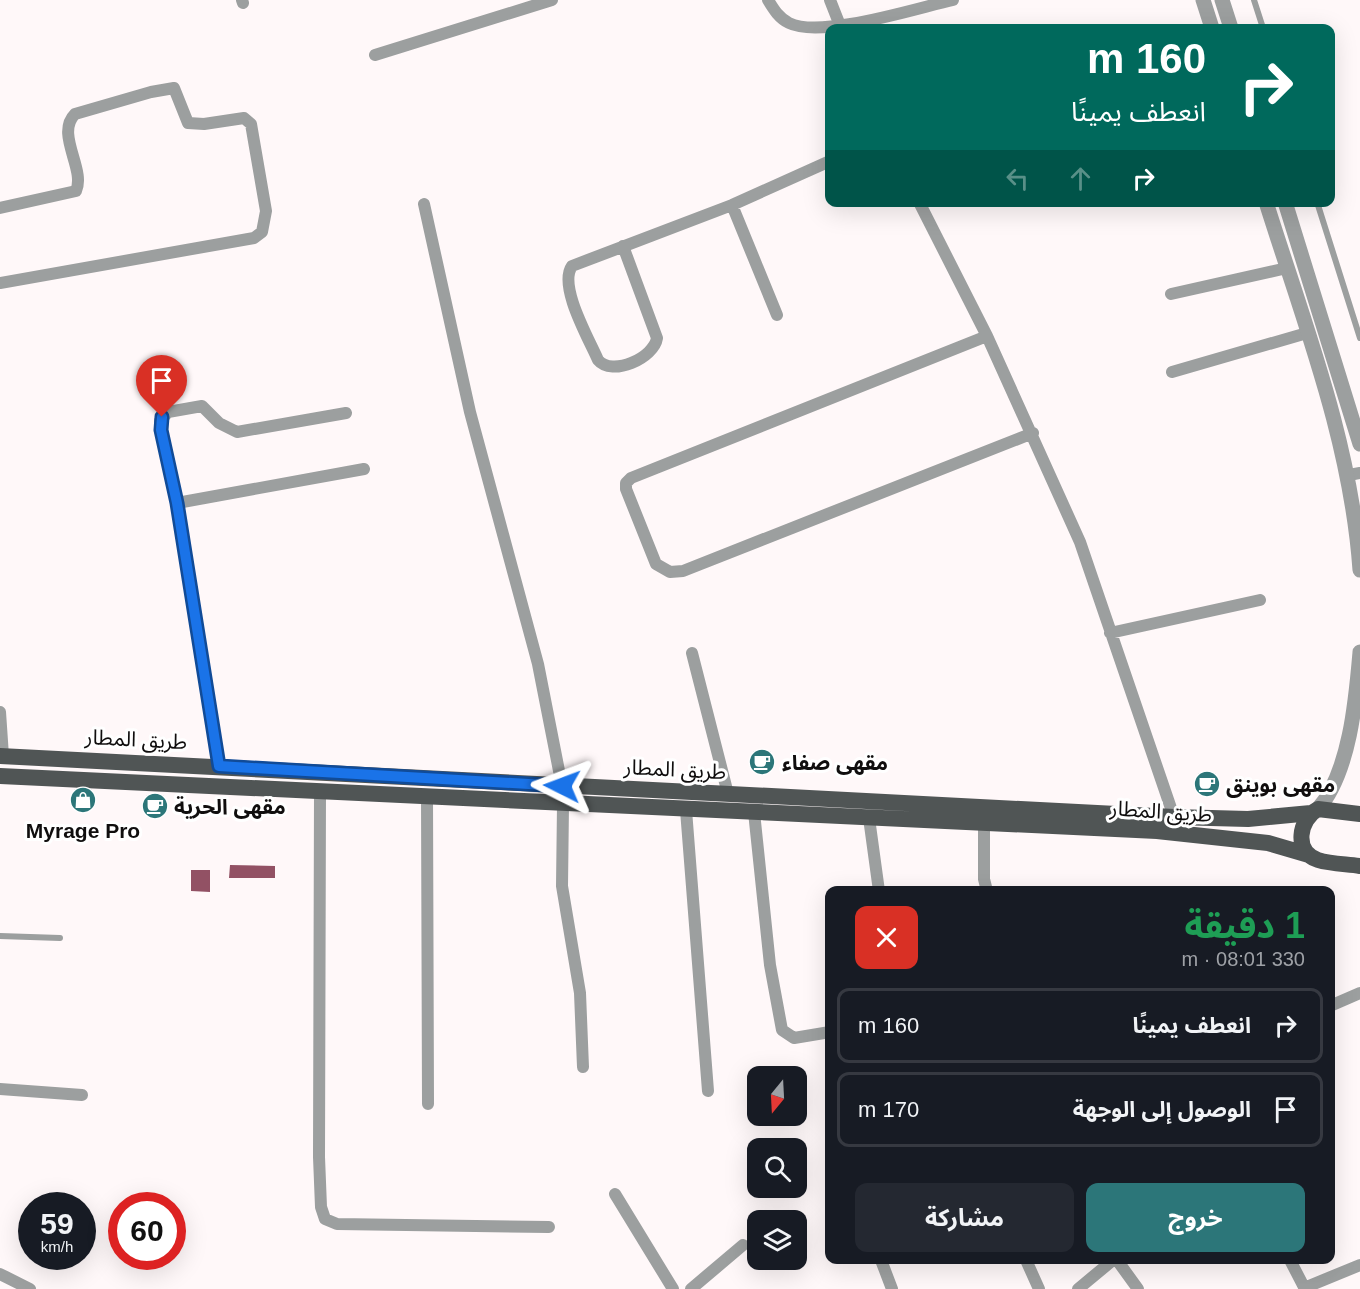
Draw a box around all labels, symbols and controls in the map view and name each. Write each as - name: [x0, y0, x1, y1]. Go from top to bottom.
- text: 160 m: [1087, 35, 1206, 82]
- icon: right: [1227, 48, 1305, 126]
- text: انعطف يمينًا: [1071, 97, 1206, 127]
- icon: left: [1001, 162, 1034, 195]
- icon: ahead: [1064, 162, 1097, 195]
- icon: right: [1127, 162, 1160, 195]
- pin: [136, 355, 187, 417]
- icon: arrive: [145, 364, 178, 397]
- street label: طريق المطار: [83, 725, 188, 755]
- cafe icon: مقهى صفاء: [747, 747, 777, 777]
- place label: مقهى صفاء: [782, 751, 888, 775]
- position arrow: [530, 754, 594, 818]
- street label: طريق المطار: [622, 755, 727, 785]
- cafe icon: مقهى بوينق: [1192, 769, 1222, 799]
- place label: مقهى بوينق: [1226, 773, 1335, 798]
- shop icon: Myrage Pro: [68, 785, 98, 815]
- cafe icon: مقهى الحرية: [140, 791, 170, 821]
- place label: مقهى الحرية: [174, 795, 286, 819]
- street label: طريق المطار: [1108, 796, 1213, 828]
- place label: Myrage Pro: [26, 819, 140, 842]
- text: 1 دقيقة: [1184, 905, 1305, 946]
- button: close: [855, 906, 918, 969]
- text: 330 m · 08:01: [1182, 948, 1305, 970]
- icon: right: [1269, 1009, 1302, 1042]
- text: 160 m: [858, 1013, 919, 1038]
- text: انعطف يمينًا: [1132, 1013, 1251, 1038]
- north arrow: [747, 1066, 807, 1126]
- map controls: [747, 1066, 807, 1270]
- icon: arrive: [1269, 1093, 1302, 1126]
- text: 170 m: [858, 1097, 919, 1122]
- text: الوصول إلى الوجهة: [1073, 1097, 1251, 1122]
- button: search: [747, 1138, 807, 1198]
- button: مشاركة: [855, 1183, 1074, 1252]
- button: خروج: [1086, 1183, 1305, 1252]
- speed limit sign: 60: [108, 1192, 186, 1270]
- text: 59: [40, 1207, 74, 1240]
- button: layers: [747, 1210, 807, 1270]
- text: km/h: [41, 1238, 73, 1255]

